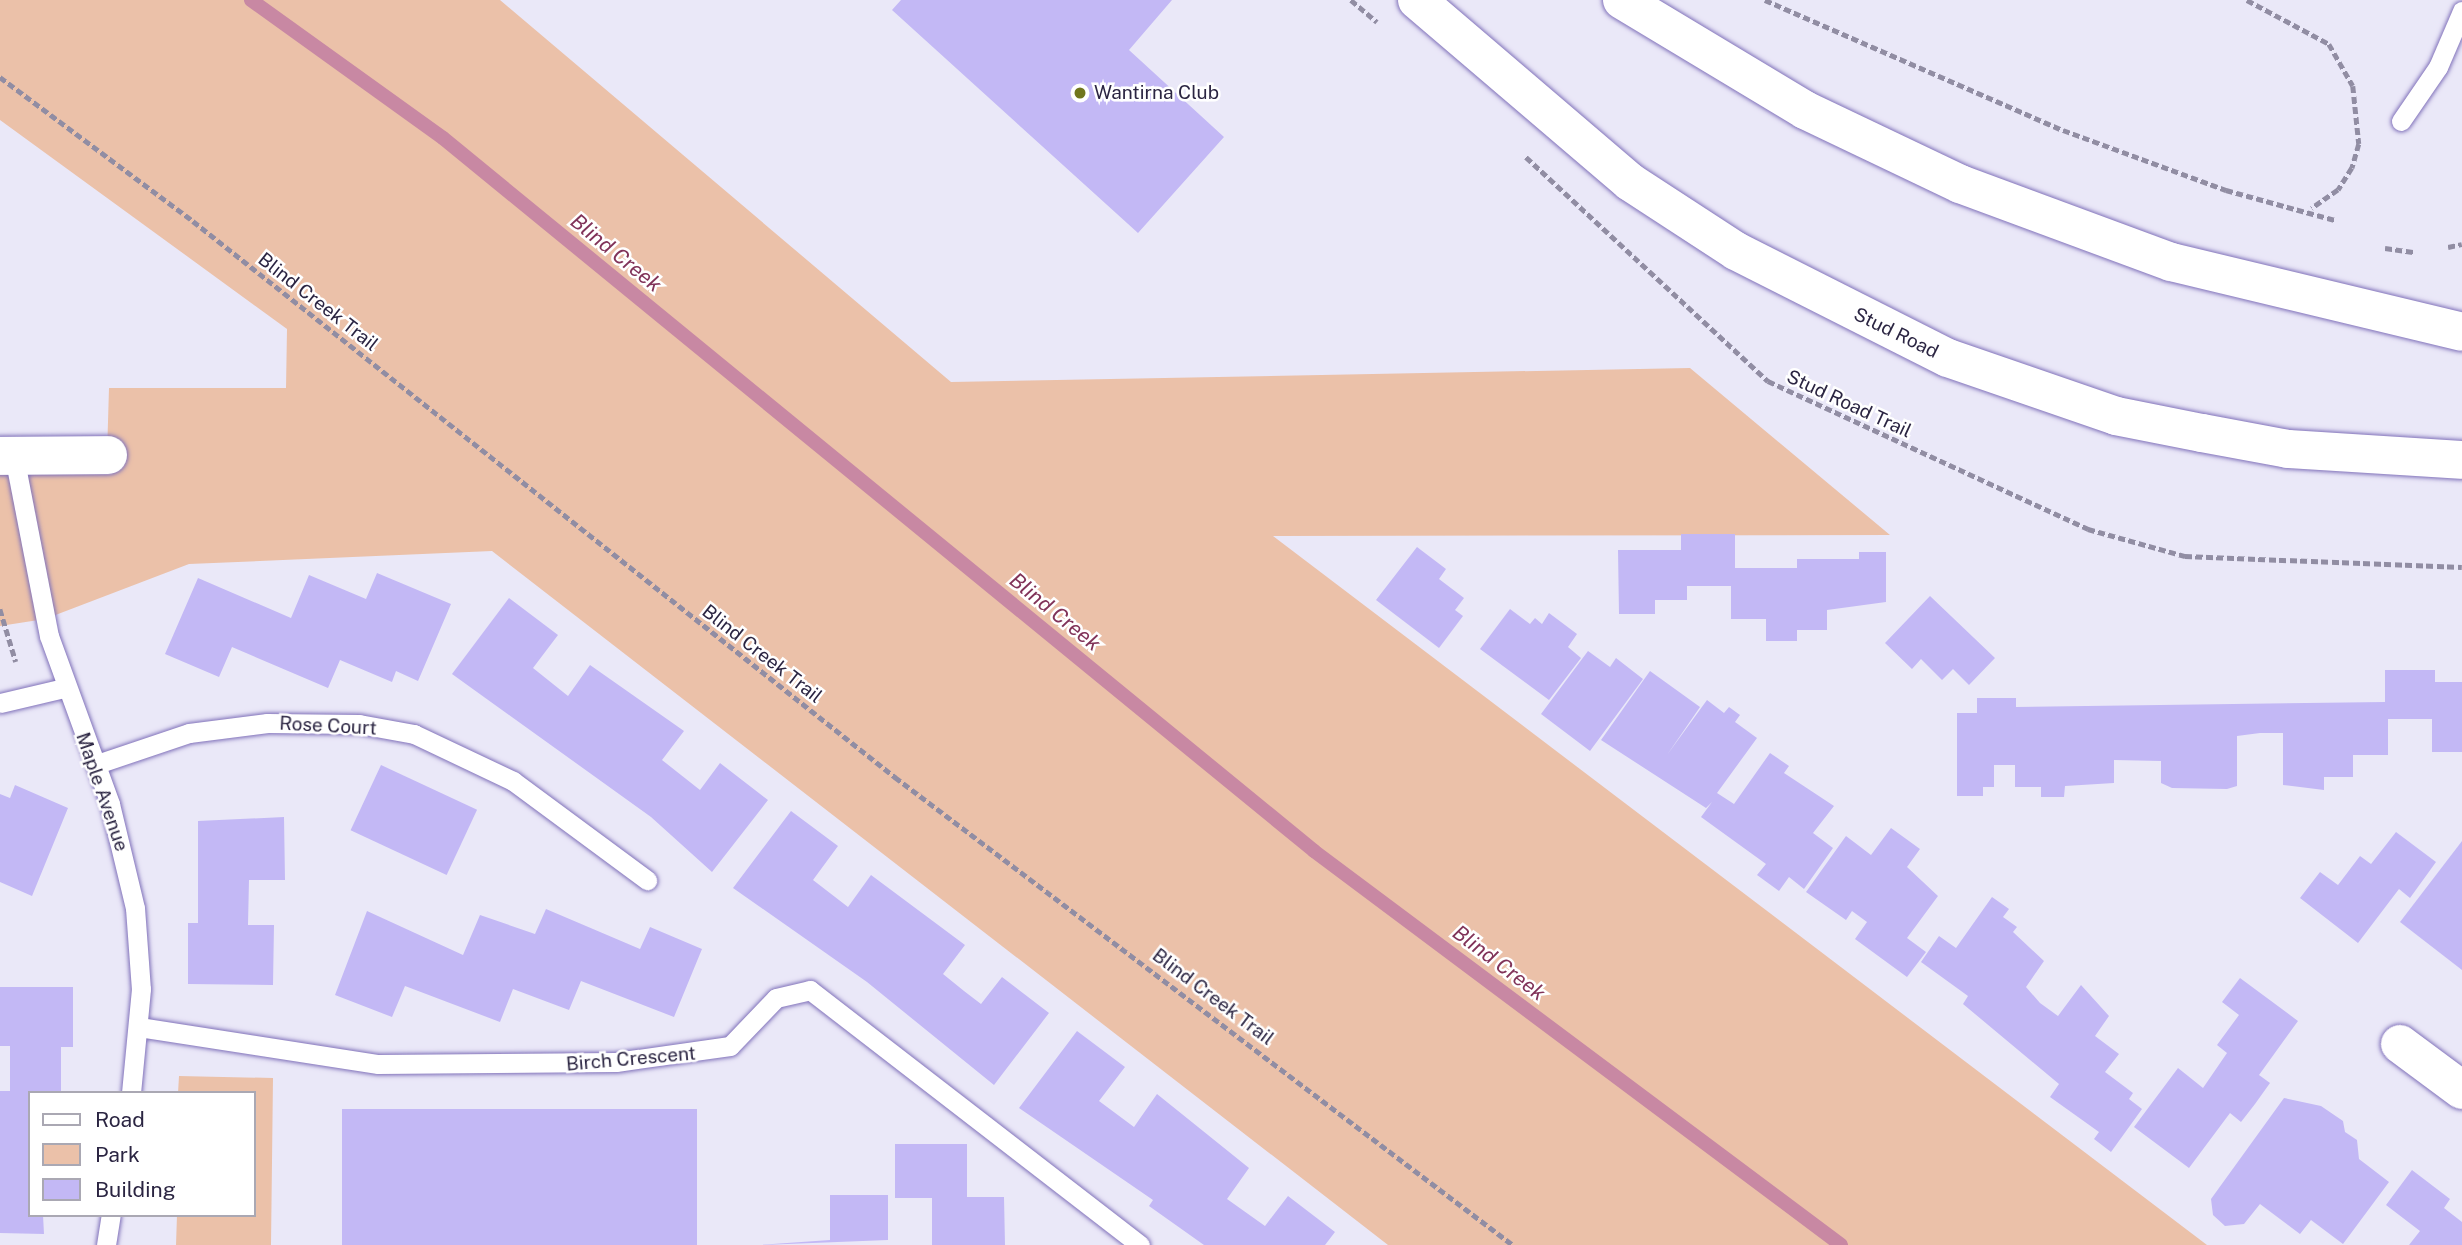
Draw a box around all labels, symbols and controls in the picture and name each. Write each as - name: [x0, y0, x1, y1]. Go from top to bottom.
- place label: Wantirna Club: [1094, 82, 1219, 104]
- marker: Wantirna Club: [1072, 85, 1088, 101]
- water label: Blind Creek: [565, 209, 667, 297]
- street label: Blind Creek Trail: [253, 248, 383, 356]
- street label: Stud Road: [1850, 303, 1942, 363]
- street label: Stud Road Trail: [1783, 365, 1915, 443]
- water label: Blind Creek: [1004, 568, 1106, 656]
- street label: Blind Creek Trail: [697, 600, 827, 708]
- street label: Rose Court: [279, 712, 377, 740]
- street label: Maple Avenue: [71, 729, 133, 855]
- water label: Blind Creek: [1448, 920, 1550, 1006]
- street label: Blind Creek Trail: [1148, 944, 1278, 1050]
- street label: Birch Crescent: [565, 1042, 697, 1076]
- legend: [28, 1091, 256, 1217]
- text: Road: [95, 1107, 145, 1132]
- text: Park: [95, 1142, 140, 1167]
- text: Building: [95, 1177, 176, 1202]

